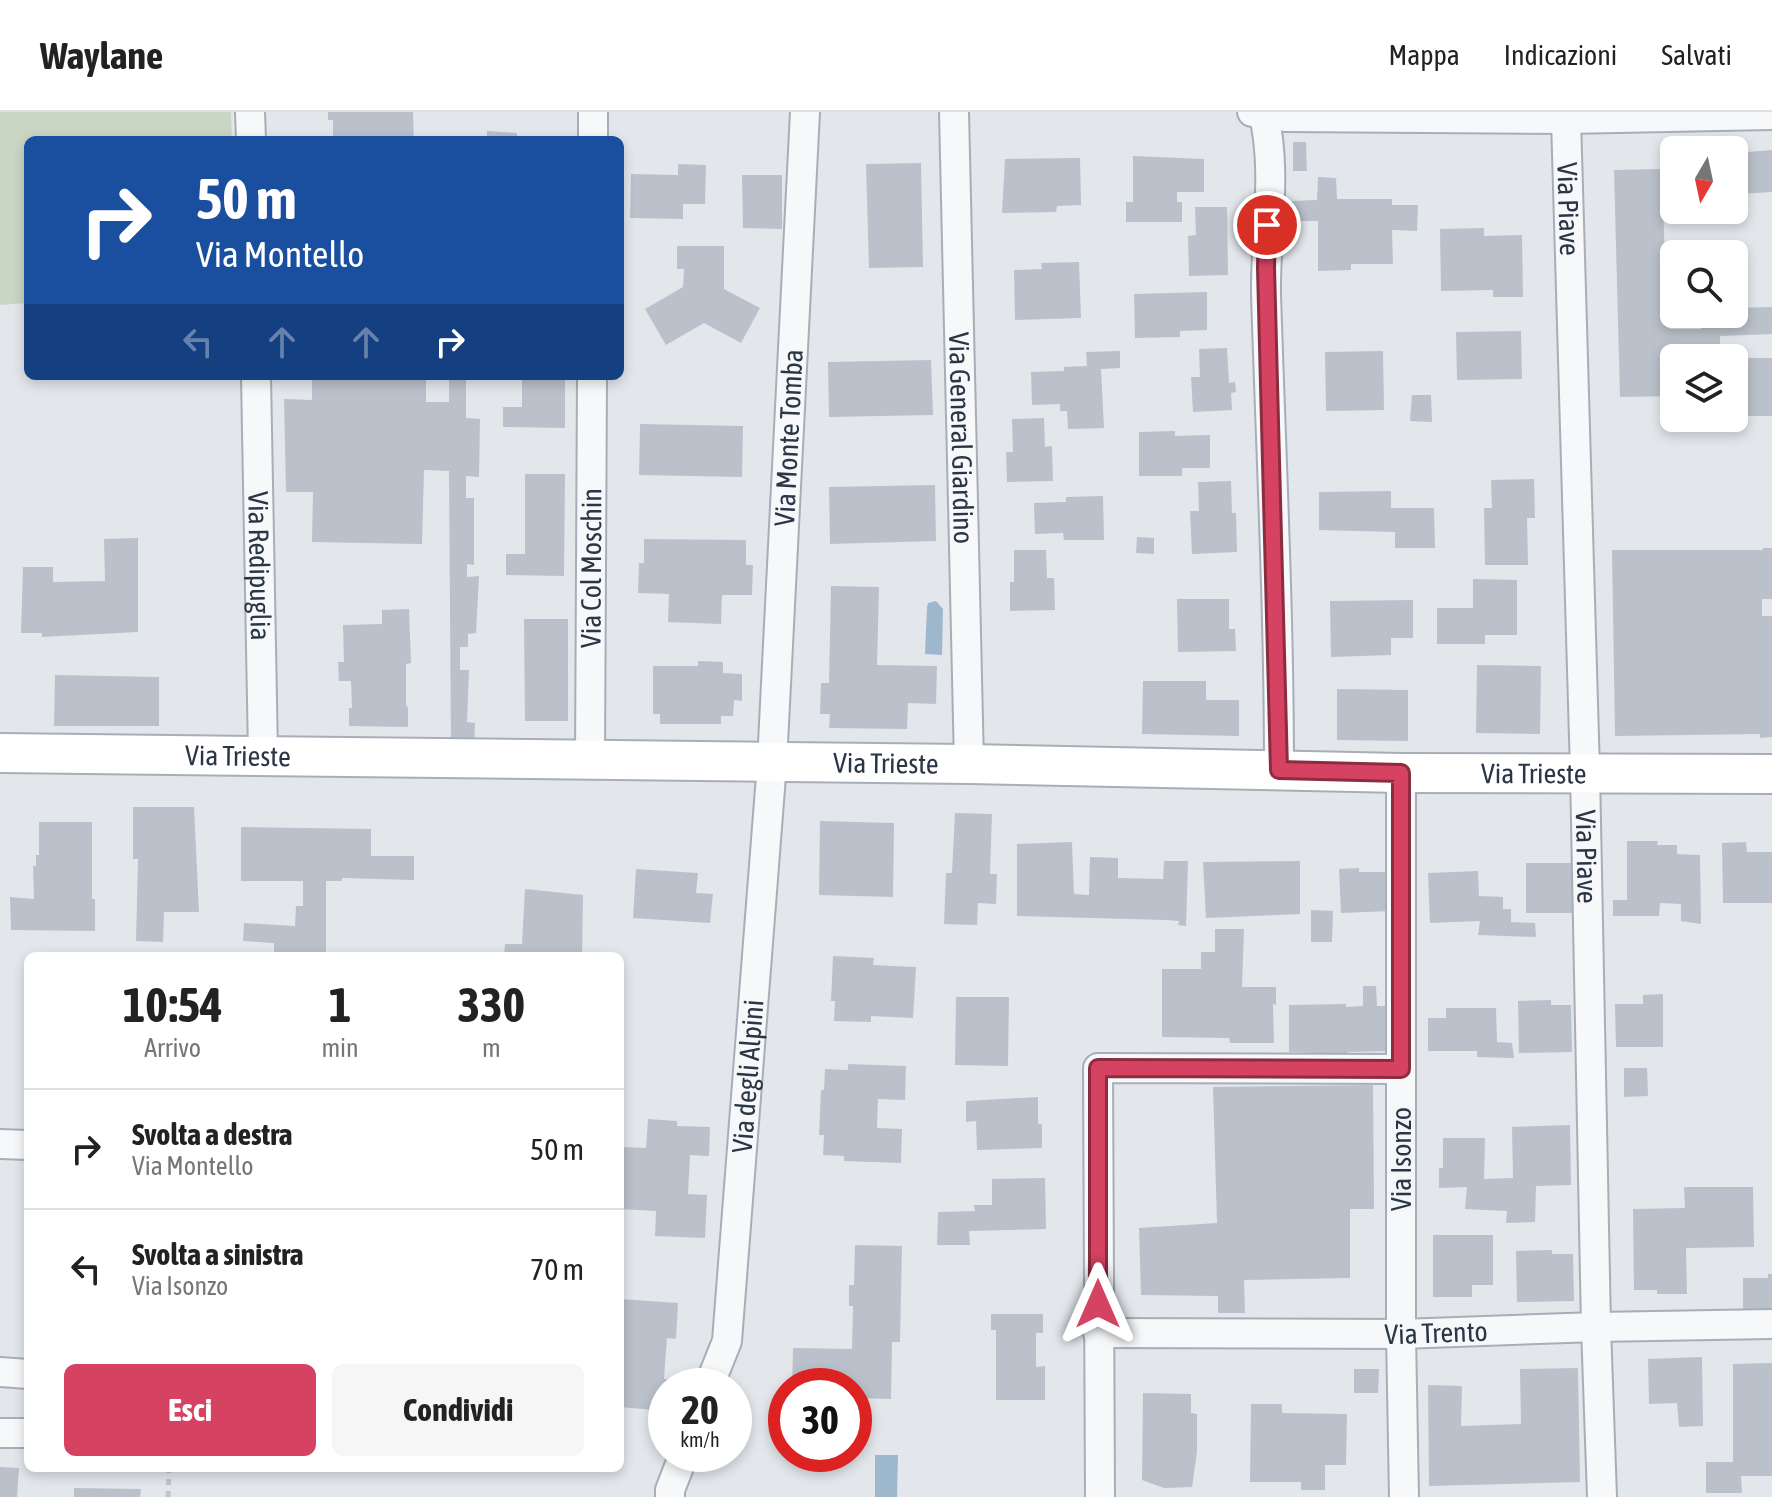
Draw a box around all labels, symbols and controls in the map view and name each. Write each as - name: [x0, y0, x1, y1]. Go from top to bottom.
- text: Waylane: [40, 34, 163, 77]
- text: Mappa: [1388, 39, 1460, 71]
- text: Indicazioni: [1504, 39, 1617, 71]
- text: Salvati: [1661, 39, 1732, 71]
- north arrow: [1660, 136, 1748, 224]
- map controls: [1660, 136, 1748, 432]
- street label: Via Piave: [1551, 162, 1586, 256]
- text: 50 m: [196, 167, 297, 231]
- icon: right: [64, 168, 168, 272]
- pin: [1233, 191, 1301, 259]
- icon: arrive: [1245, 203, 1289, 247]
- text: Via Montello: [196, 233, 364, 275]
- button: search: [1660, 240, 1748, 328]
- icon: left: [176, 320, 220, 364]
- icon: ahead: [260, 320, 304, 364]
- icon: ahead: [344, 320, 388, 364]
- icon: right: [428, 320, 472, 364]
- street label: Via General Giardino: [943, 332, 980, 544]
- button: layers: [1660, 344, 1748, 432]
- street label: Via Monte Tomba: [768, 348, 809, 527]
- street label: Via Col Moschin: [575, 488, 607, 648]
- street label: Via Redipuglia: [242, 491, 277, 641]
- street label: Via Trieste: [185, 739, 291, 772]
- street label: Via Trieste: [833, 746, 939, 780]
- street label: Via Trieste: [1481, 757, 1587, 790]
- street label: Via Piave: [1570, 810, 1604, 904]
- text: 10:54: [123, 977, 223, 1032]
- text: 1: [329, 977, 351, 1032]
- text: 330: [458, 977, 525, 1032]
- street label: Via degli Alpini: [726, 998, 770, 1154]
- text: Arrivo: [144, 1033, 201, 1063]
- text: min: [321, 1033, 359, 1063]
- text: m: [482, 1033, 501, 1063]
- street label: Via Isonzo: [1385, 1107, 1417, 1211]
- text: Svolta a destra: [132, 1117, 292, 1151]
- icon: right: [64, 1127, 108, 1171]
- text: 50 m: [530, 1132, 584, 1166]
- text: Via Montello: [132, 1151, 253, 1181]
- text: Svolta a sinistra: [132, 1237, 304, 1271]
- icon: left: [64, 1247, 108, 1291]
- text: 70 m: [530, 1252, 584, 1286]
- position arrow: [1056, 1262, 1140, 1346]
- text: Via Isonzo: [132, 1271, 228, 1301]
- street label: Via Trento: [1384, 1315, 1488, 1350]
- button: Esci: [64, 1364, 316, 1456]
- button: Condividi: [332, 1364, 584, 1456]
- speed limit sign: 30: [768, 1368, 872, 1472]
- text: 20: [681, 1387, 719, 1432]
- text: km/h: [680, 1428, 720, 1451]

